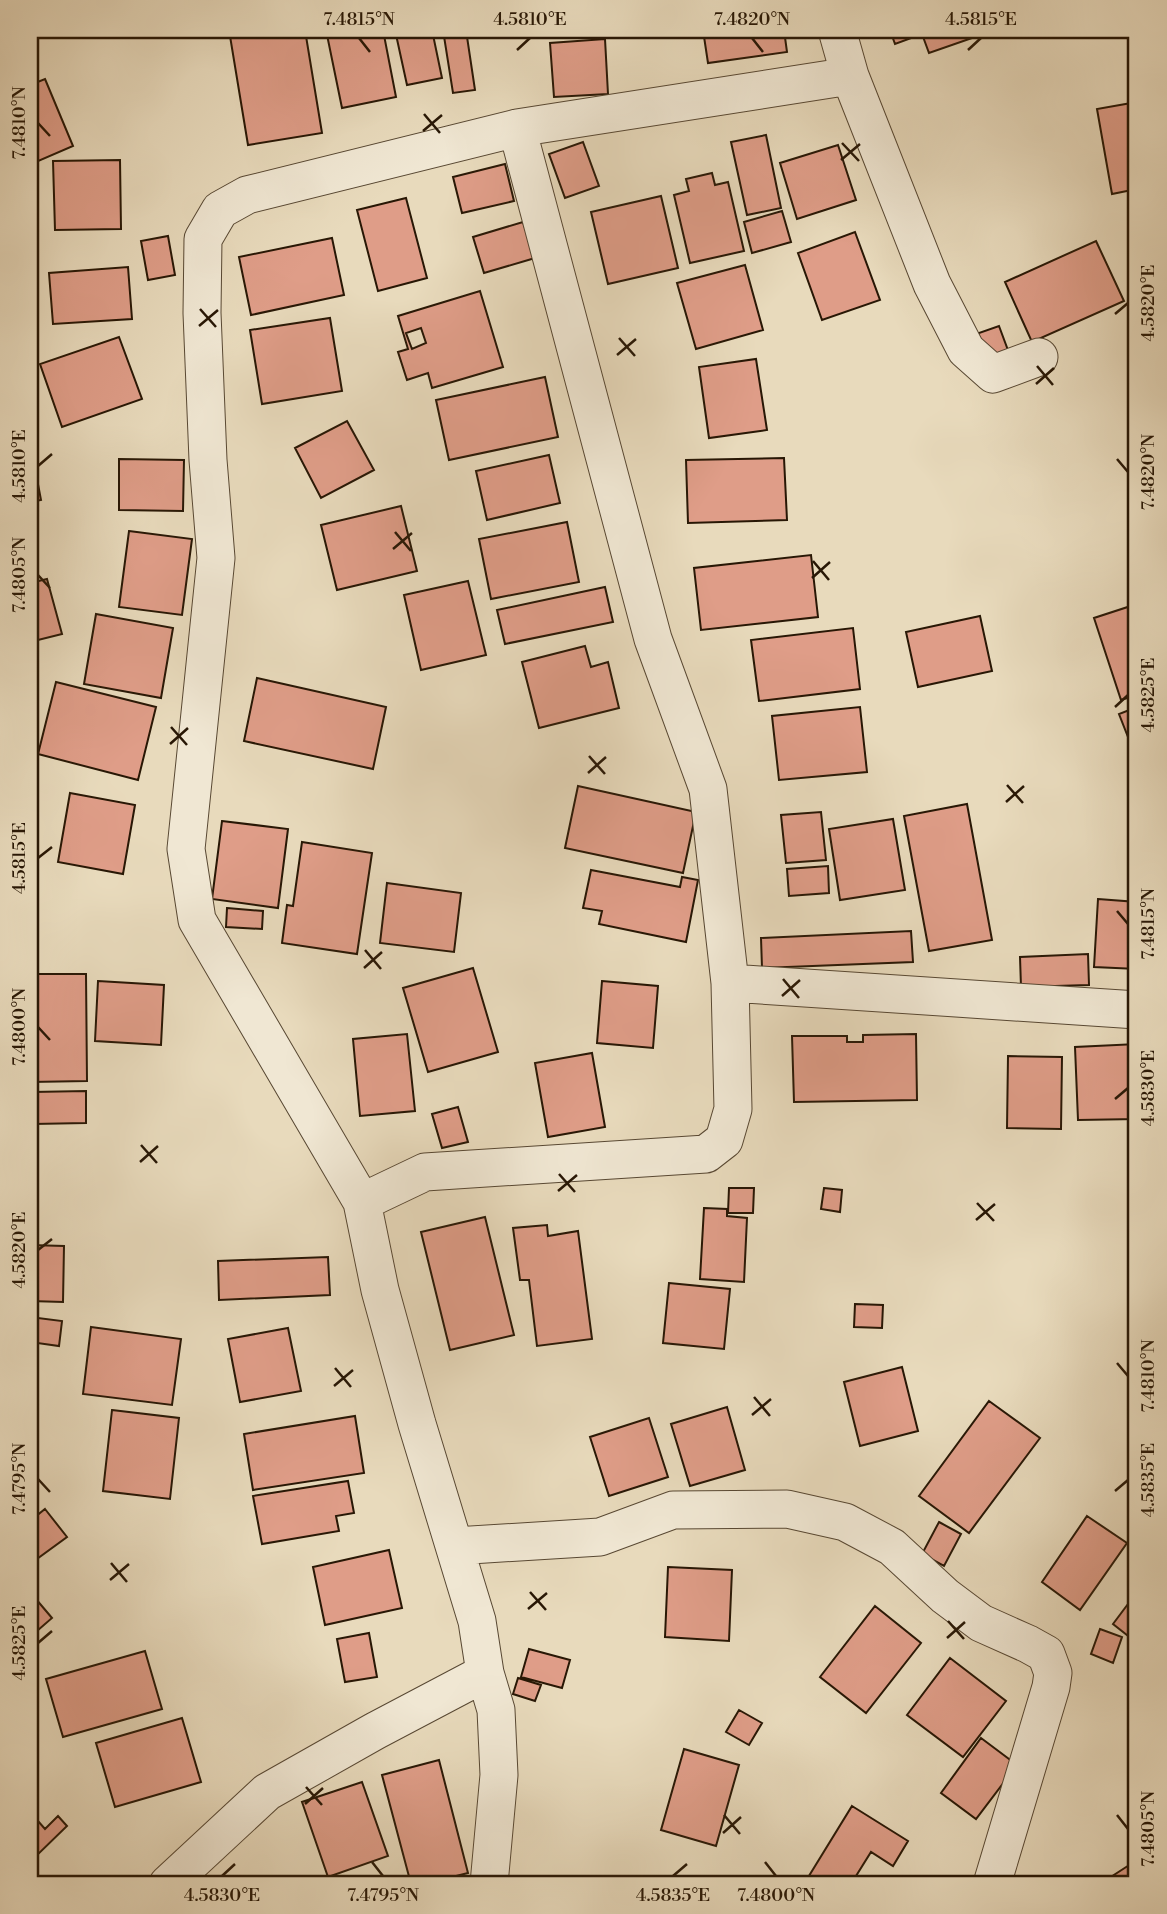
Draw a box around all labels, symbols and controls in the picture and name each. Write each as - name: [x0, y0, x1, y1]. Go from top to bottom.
- text: 7.4815°N: [323, 8, 395, 31]
- text: 4.5810°E: [493, 8, 567, 31]
- text: 7.4820°N: [714, 8, 791, 31]
- text: 4.5815°E: [945, 8, 1017, 31]
- text: 7.4810°N: [8, 86, 31, 160]
- text: 4.5820°E: [1137, 265, 1160, 341]
- text: 4.5810°E: [8, 429, 31, 503]
- text: 7.4820°N: [1137, 433, 1160, 510]
- text: 7.4805°N: [8, 536, 31, 613]
- text: 4.5825°E: [1137, 658, 1160, 732]
- text: 4.5815°E: [8, 822, 31, 894]
- text: 7.4815°N: [1137, 888, 1160, 960]
- text: 7.4800°N: [8, 987, 31, 1066]
- text: 4.5830°E: [1137, 1050, 1160, 1126]
- text: 4.5820°E: [8, 1212, 31, 1288]
- text: 7.4810°N: [1137, 1339, 1160, 1413]
- text: 7.4795°N: [8, 1442, 31, 1515]
- text: 4.5835°E: [1137, 1443, 1160, 1517]
- text: 4.5825°E: [8, 1606, 31, 1680]
- text: 7.4805°N: [1137, 1790, 1160, 1867]
- text: 4.5830°E: [184, 1884, 260, 1907]
- text: 7.4795°N: [347, 1884, 420, 1907]
- text: 4.5835°E: [636, 1884, 710, 1907]
- text: 7.4800°N: [737, 1884, 816, 1907]

